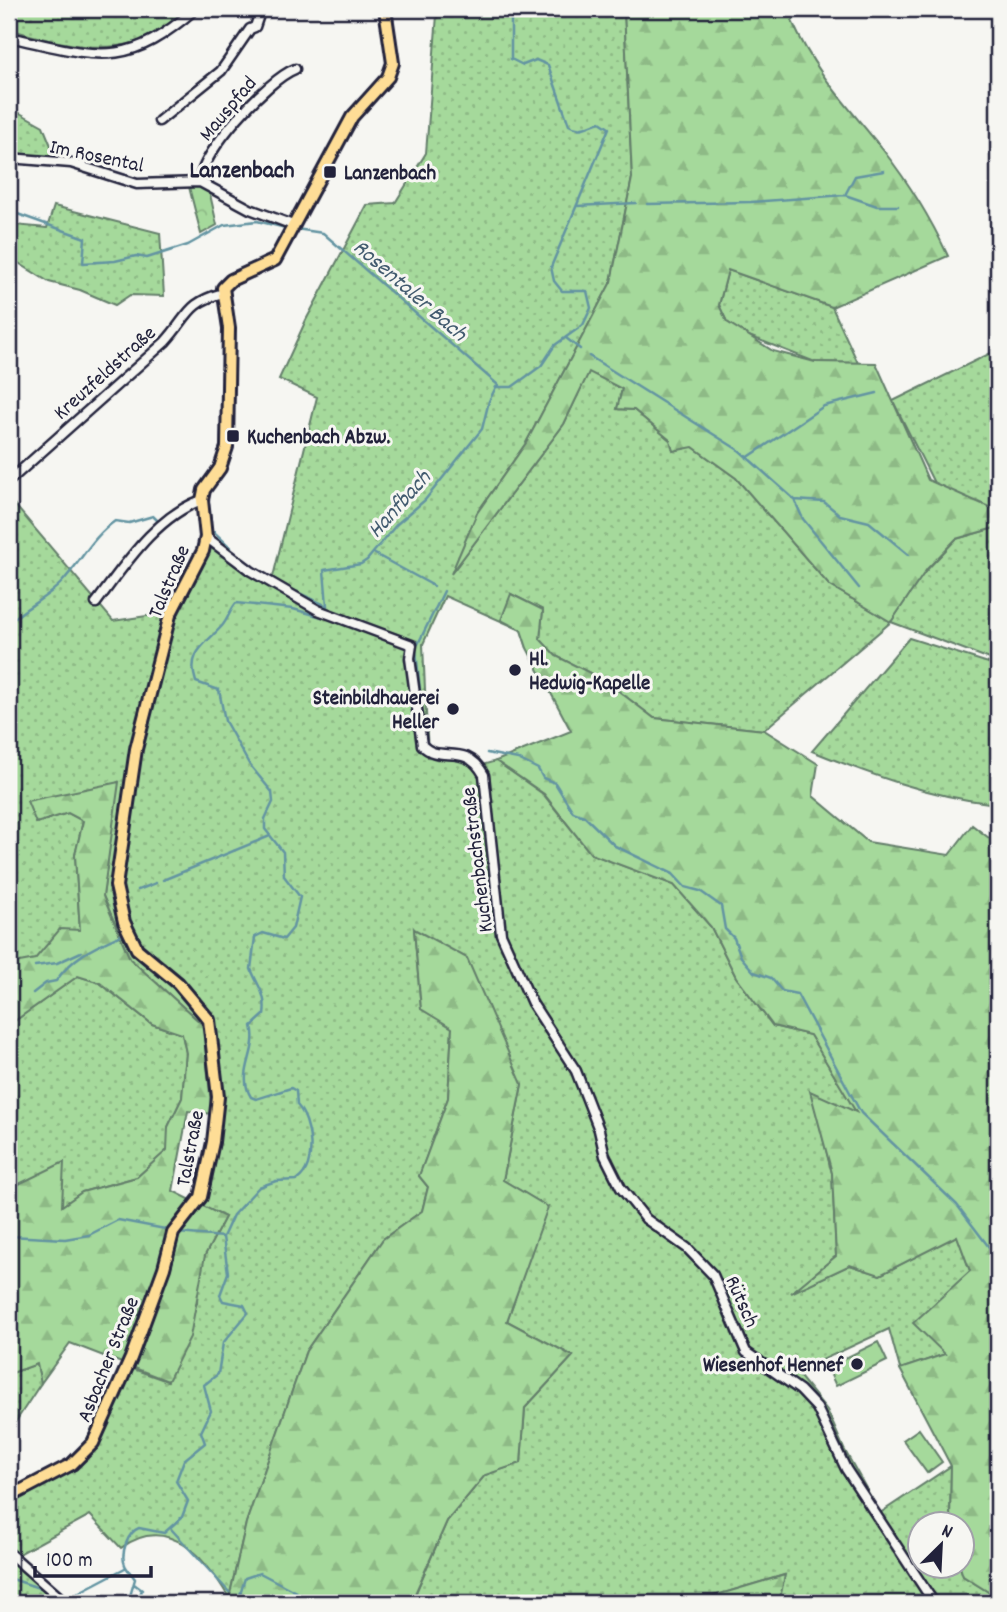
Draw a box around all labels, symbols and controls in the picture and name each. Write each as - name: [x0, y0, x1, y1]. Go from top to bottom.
- street label: Mauspfad: [193, 71, 265, 149]
- street label: Im Rosental: [46, 133, 146, 183]
- district label: Lanzenbach: [189, 155, 295, 189]
- place label: Lanzenbach: [344, 160, 436, 190]
- marker: Lanzenbach: [322, 164, 338, 180]
- water label: Rosentaler Bach: [344, 233, 474, 352]
- street label: Kreuzfeldstraße: [48, 320, 164, 428]
- place label: Kuchenbach Abzw.: [247, 424, 390, 454]
- marker: Kuchenbach Abzw.: [225, 428, 241, 444]
- water label: Hanfbach: [361, 463, 441, 547]
- street label: Talstraße: [142, 541, 200, 623]
- place label: Hl. Hedwig-Kapelle: [529, 646, 650, 700]
- marker: Hl. Hedwig-Kapelle: [507, 662, 523, 678]
- place label: Steinbildhauerei Heller: [313, 685, 440, 739]
- marker: Steinbildhauerei Heller: [445, 701, 461, 717]
- street label: Kuchenbachstraße: [455, 785, 503, 934]
- street label: Talstraße: [170, 1108, 214, 1189]
- street label: Rütsch: [716, 1271, 765, 1333]
- street label: Asbacher Straße: [71, 1293, 149, 1427]
- place label: Wiesenhof Hennef: [703, 1352, 845, 1382]
- marker: Wiesenhof Hennef: [849, 1356, 865, 1372]
- north arrow: [906, 1510, 976, 1580]
- text: N: [937, 1518, 956, 1547]
- scale bar: [35, 1535, 150, 1579]
- text: 100 m: [46, 1547, 93, 1577]

